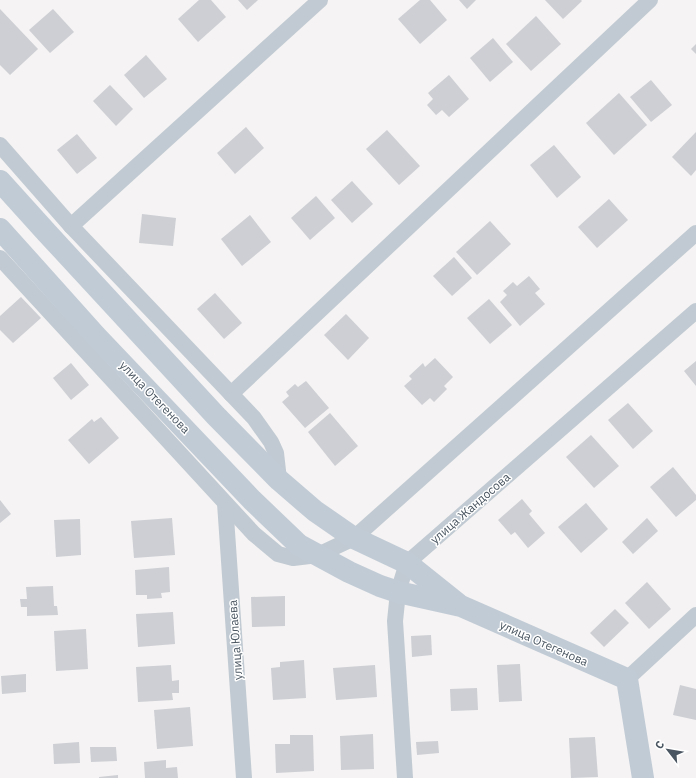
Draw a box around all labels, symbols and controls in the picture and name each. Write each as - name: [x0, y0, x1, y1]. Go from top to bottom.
- street label: улица Отегенова: [117, 358, 194, 437]
- street label: улица Жандосова: [427, 469, 513, 547]
- street label: улица Юлаева: [225, 599, 245, 681]
- street label: улица Отегенова: [498, 617, 591, 669]
- north arrow: [648, 730, 688, 770]
- text: С: [652, 738, 667, 752]

